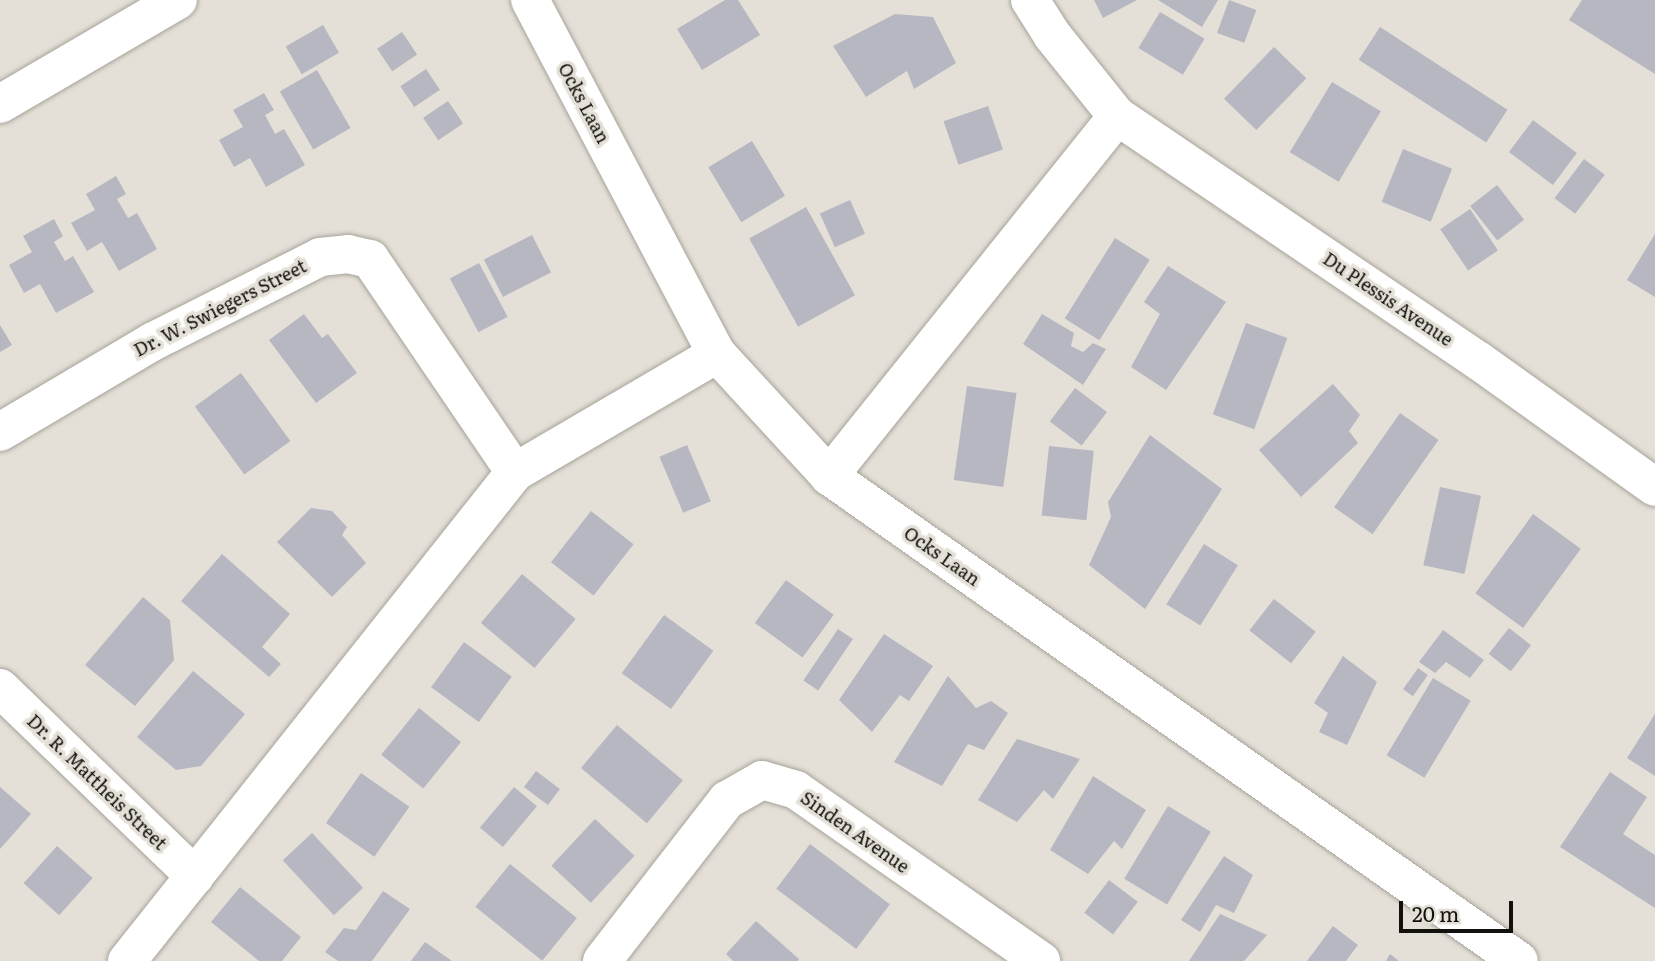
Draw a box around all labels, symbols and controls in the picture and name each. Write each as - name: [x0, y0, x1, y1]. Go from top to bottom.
- street label: Ocks Laan: [554, 59, 614, 147]
- street label: Du Plessis Avenue: [1319, 248, 1457, 350]
- street label: Dr. W. Swiegers Street: [130, 255, 310, 361]
- street label: Ocks Laan: [900, 522, 984, 590]
- street label: Dr. R. Mattheis Street: [23, 710, 171, 854]
- street label: Sinden Avenue: [797, 787, 913, 877]
- scale bar: [1403, 888, 1517, 932]
- text: 20 m: [1412, 897, 1459, 928]

